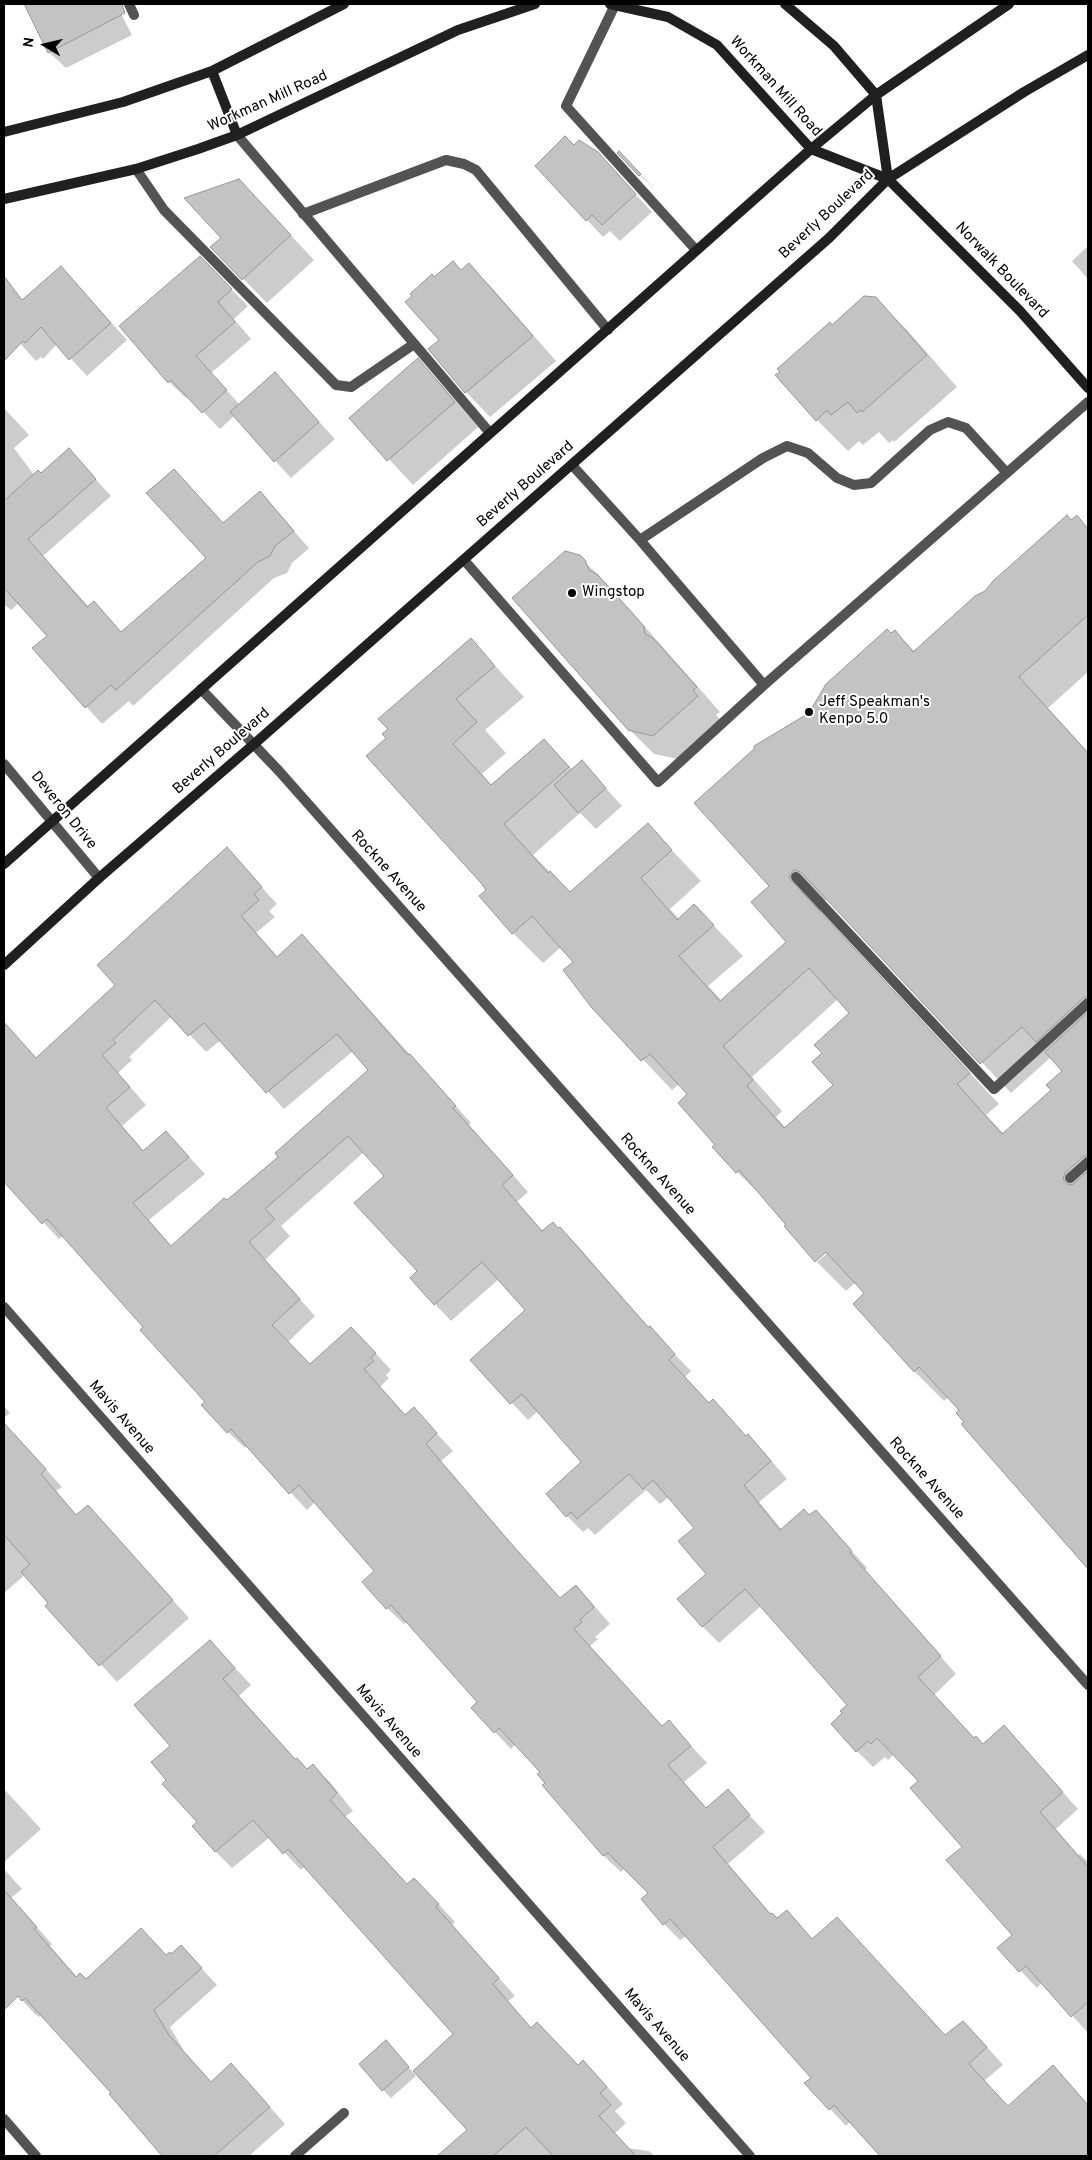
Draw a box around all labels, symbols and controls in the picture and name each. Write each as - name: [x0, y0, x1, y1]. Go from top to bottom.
- north arrow: [20, 20, 70, 70]
- street label: Workman Mill Road: [725, 33, 825, 141]
- text: N: [21, 36, 39, 49]
- street label: Workman Mill Road: [205, 67, 331, 137]
- street label: Beverly Boulevard: [776, 167, 878, 263]
- street label: Norwalk Boulevard: [951, 219, 1051, 323]
- street label: Beverly Boulevard: [474, 438, 578, 532]
- place label: Wingstop: [582, 584, 645, 602]
- marker: Wingstop: [566, 587, 578, 599]
- place label: Jeff Speakman's Kenpo 5.0: [819, 694, 930, 729]
- street label: Beverly Boulevard: [170, 705, 274, 799]
- marker: Jeff Speakman's Kenpo 5.0: [803, 706, 815, 718]
- street label: Deveron Drive: [26, 768, 100, 854]
- street label: Rockne Avenue: [346, 827, 430, 917]
- street label: Rockne Avenue: [615, 1130, 699, 1220]
- street label: Mavis Avenue: [84, 1378, 158, 1458]
- street label: Rockne Avenue: [884, 1434, 968, 1524]
- street label: Mavis Avenue: [351, 1682, 425, 1762]
- street label: Mavis Avenue: [619, 1986, 693, 2066]

